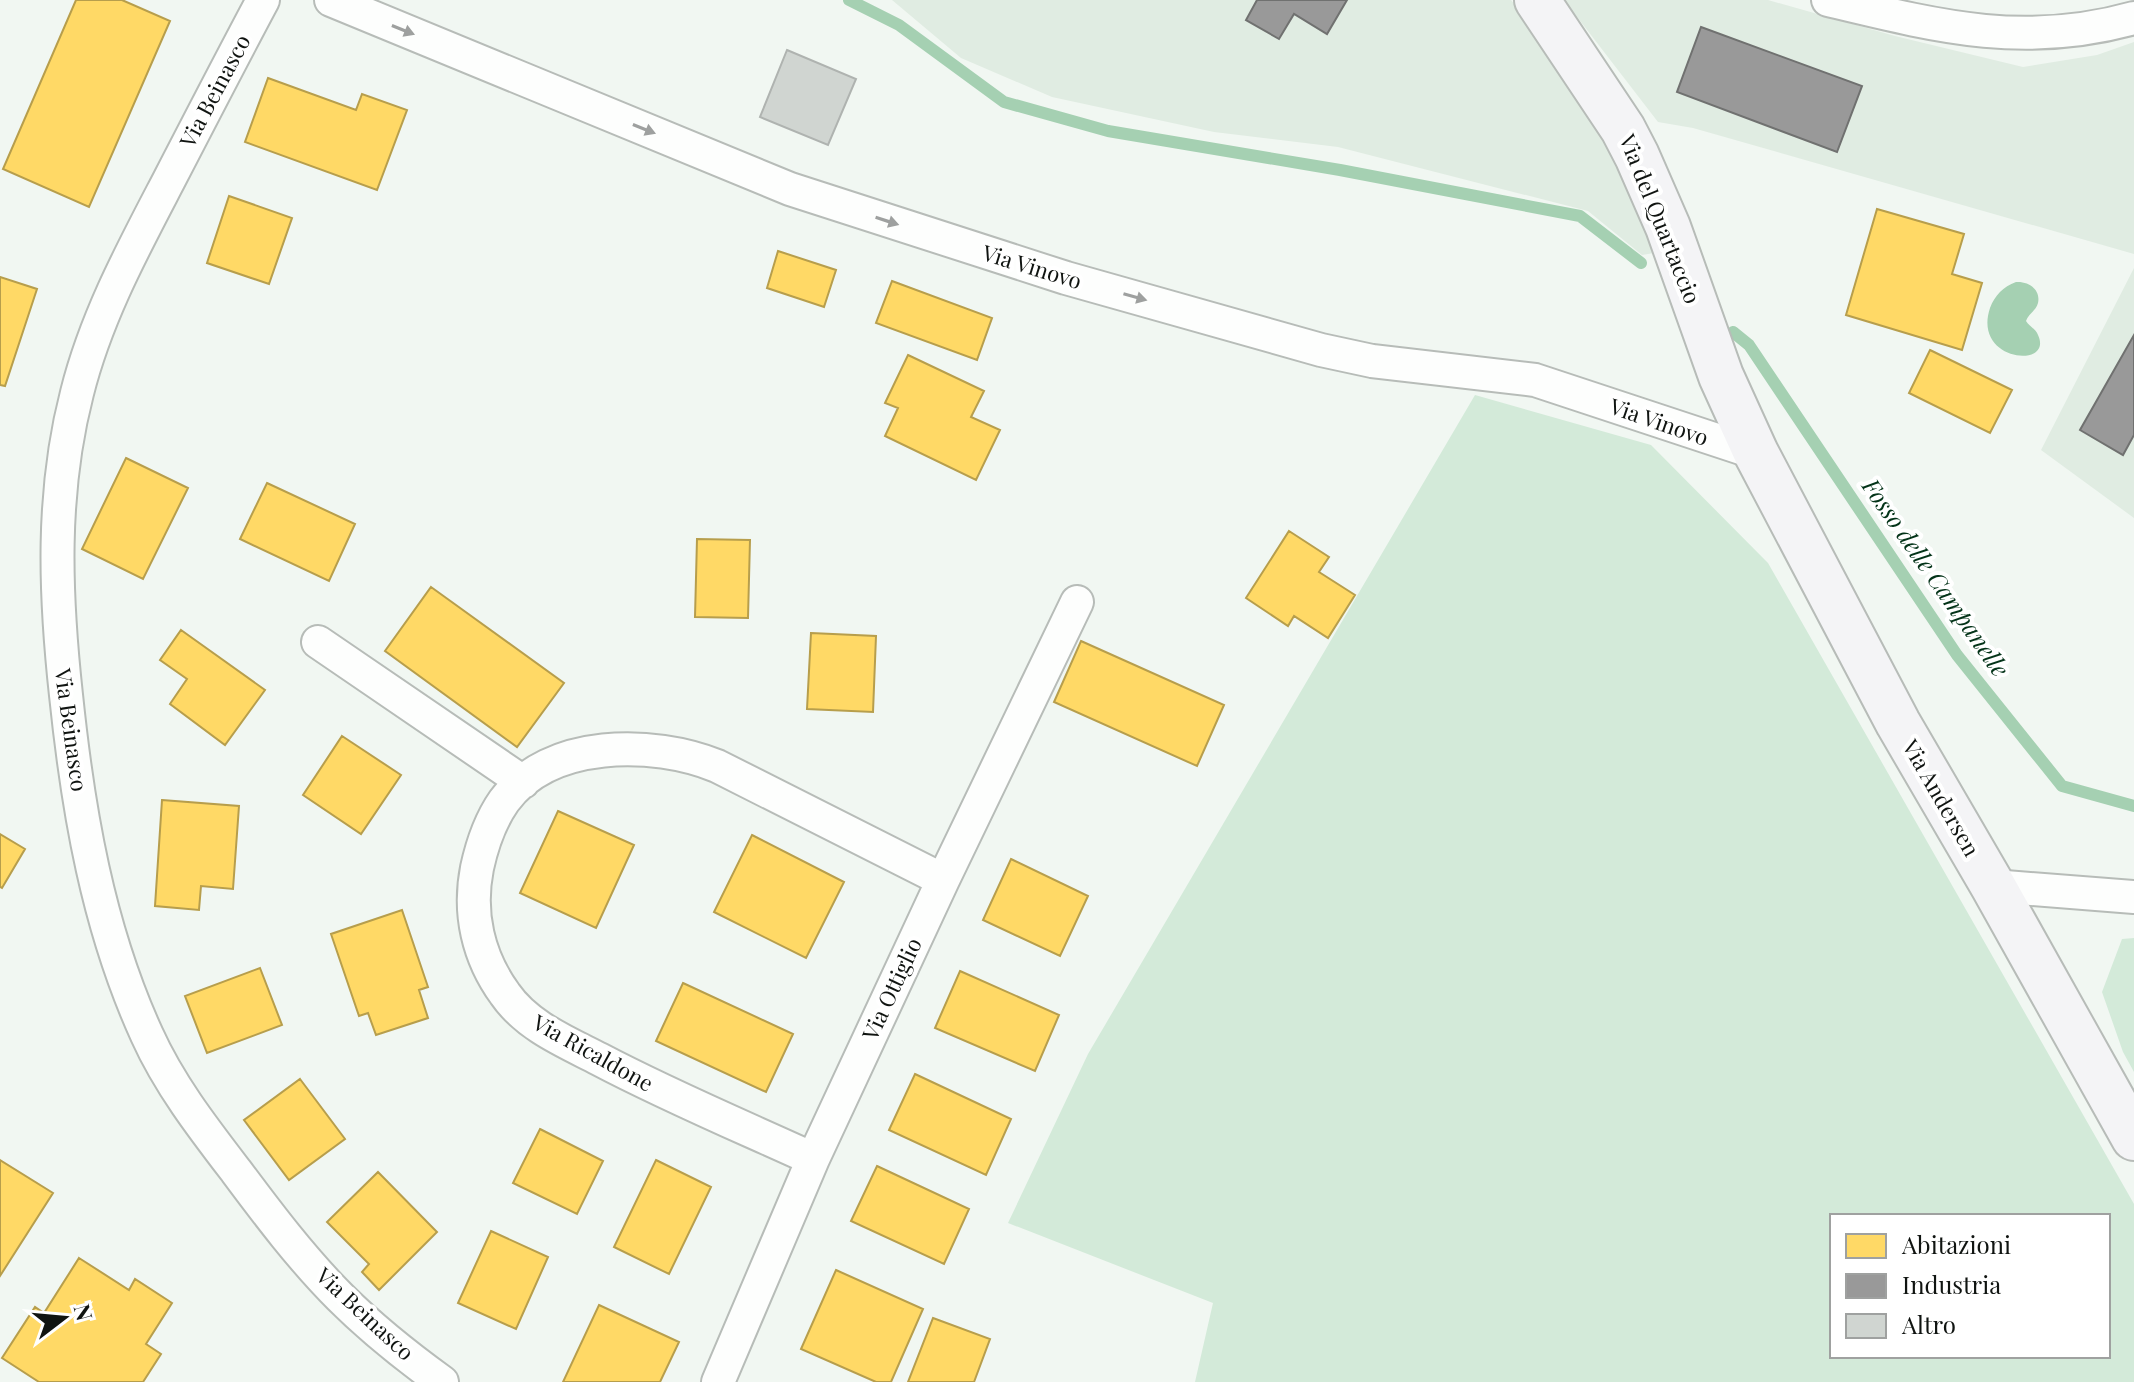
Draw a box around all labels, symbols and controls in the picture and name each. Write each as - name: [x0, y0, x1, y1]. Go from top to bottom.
- one-way arrow: [391, 23, 415, 36]
- street label: Via Beinasco: [171, 29, 256, 153]
- one-way arrow: [632, 122, 656, 135]
- street label: Via del Quartaccio: [1613, 129, 1709, 308]
- one-way arrow: [875, 215, 899, 228]
- street label: Via Vinovo: [978, 236, 1086, 295]
- one-way arrow: [1124, 291, 1148, 304]
- street label: Via Vinovo: [1605, 390, 1713, 452]
- water label: Fosso delle Campanelle: [1856, 471, 2017, 682]
- street label: Via Beinasco: [48, 665, 95, 793]
- street label: Via Andersen: [1896, 733, 1987, 861]
- street label: Via Ottiglio: [854, 933, 928, 1046]
- street label: Via Ricaldone: [527, 1006, 659, 1098]
- legend: [1830, 1214, 2110, 1358]
- text: Abitazioni: [1901, 1228, 2011, 1260]
- street label: Via Beinasco: [309, 1259, 421, 1366]
- text: Industria: [1902, 1268, 2001, 1300]
- north arrow: [24, 1278, 104, 1358]
- text: N: [68, 1300, 101, 1324]
- text: Altro: [1901, 1308, 1956, 1340]

